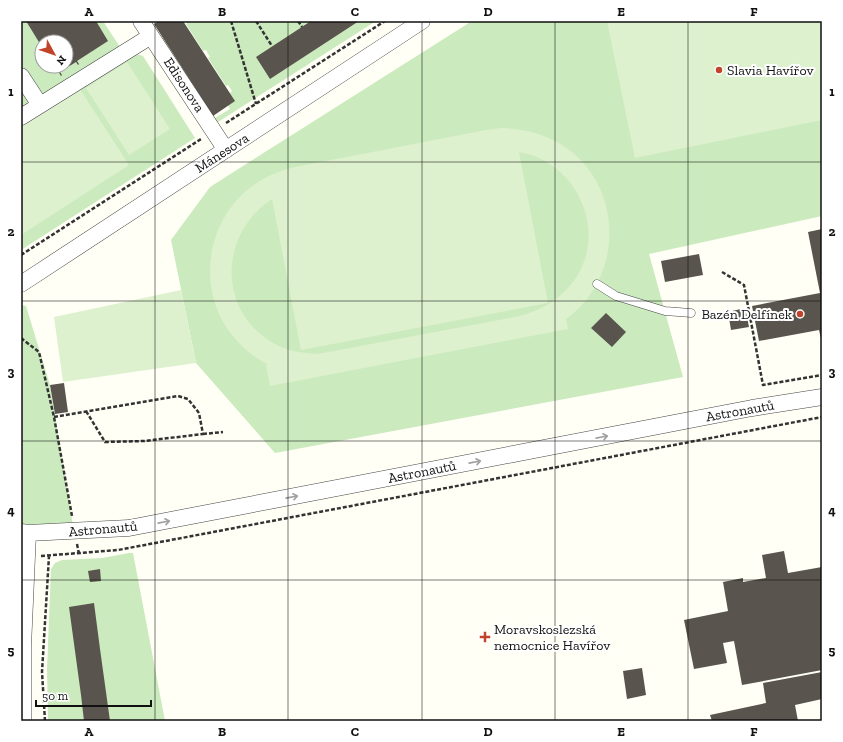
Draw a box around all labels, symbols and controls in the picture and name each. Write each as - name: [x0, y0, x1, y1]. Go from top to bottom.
- text: A: [85, 4, 94, 19]
- text: B: [218, 4, 226, 19]
- text: C: [351, 4, 359, 19]
- text: D: [483, 4, 493, 19]
- text: E: [617, 4, 625, 19]
- text: F: [750, 4, 758, 19]
- north arrow: [34, 34, 74, 74]
- text: N: [53, 53, 69, 68]
- street label: Edisonova: [160, 54, 208, 116]
- place label: Slavia Havířov: [727, 62, 814, 79]
- marker: Slavia Havířov: [714, 65, 724, 75]
- text: 1: [8, 84, 14, 99]
- text: 1: [829, 84, 835, 99]
- street label: Mánesova: [192, 129, 252, 177]
- text: 2: [8, 224, 15, 239]
- text: 2: [829, 224, 836, 239]
- place label: Bazén Delfínek: [701, 306, 793, 323]
- marker: Bazén Delfínek: [795, 309, 805, 319]
- text: 3: [8, 364, 15, 379]
- text: 3: [829, 364, 836, 379]
- street label: Astronautů: [704, 397, 776, 425]
- one-way arrow: [595, 433, 608, 441]
- street label: Astronautů: [386, 457, 458, 487]
- one-way arrow: [468, 458, 481, 466]
- one-way arrow: [285, 493, 298, 501]
- text: 4: [7, 503, 15, 518]
- text: 4: [828, 503, 836, 518]
- one-way arrow: [157, 517, 170, 525]
- street label: Astronautů: [68, 518, 138, 540]
- place label: Moravskoslezská nemocnice Havířov: [494, 621, 610, 654]
- marker: Moravskoslezská nemocnice Havířov: [479, 631, 491, 643]
- text: 5: [8, 643, 15, 658]
- text: 5: [829, 643, 836, 658]
- scale bar: [36, 682, 151, 708]
- text: 50 m: [42, 689, 69, 703]
- text: A: [85, 724, 94, 739]
- text: B: [218, 724, 226, 739]
- text: C: [351, 724, 359, 739]
- text: D: [483, 724, 493, 739]
- text: E: [617, 724, 625, 739]
- text: F: [750, 724, 758, 739]

